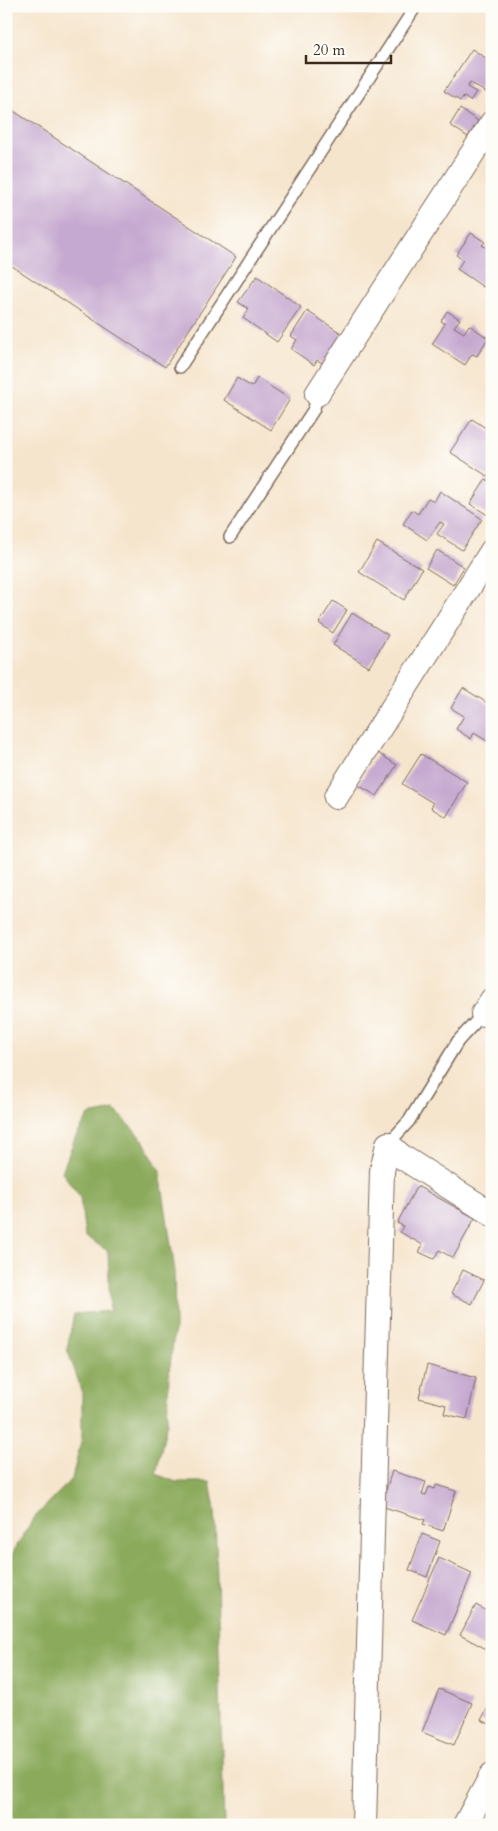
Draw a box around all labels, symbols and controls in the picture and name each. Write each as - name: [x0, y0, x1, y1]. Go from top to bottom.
- scale bar: [306, 32, 390, 64]
- text: 20 m: [313, 40, 345, 60]

